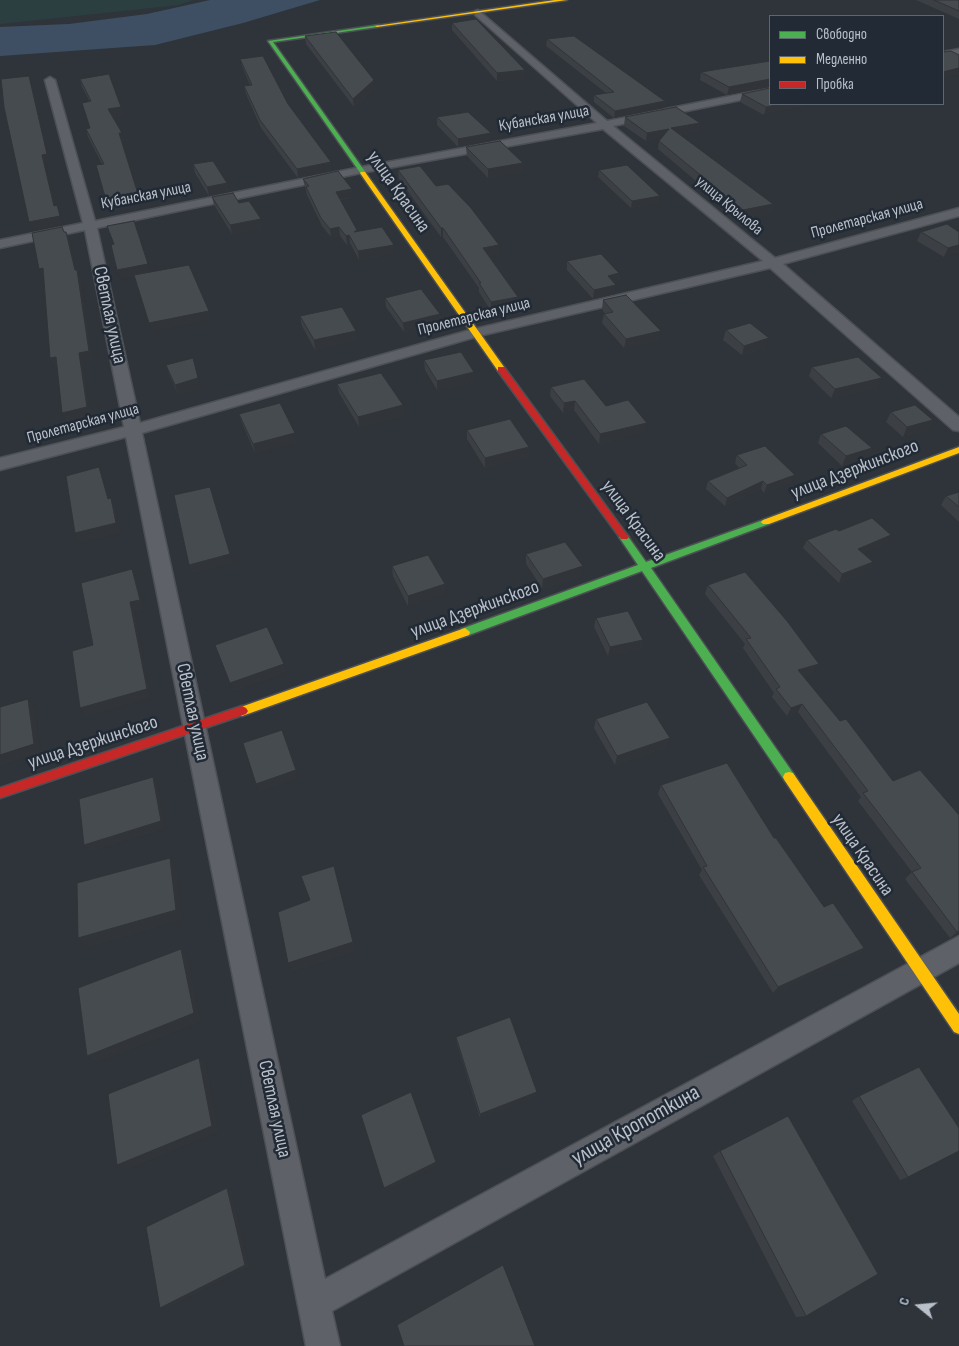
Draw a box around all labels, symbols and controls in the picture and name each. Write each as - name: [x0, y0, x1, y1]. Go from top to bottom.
- legend: [769, 15, 944, 105]
- text: Свободно: [816, 25, 867, 44]
- text: Медленно: [816, 50, 867, 69]
- text: Пробка: [816, 75, 854, 94]
- street label: Кубанская улица: [497, 102, 591, 136]
- street label: улица Красина: [362, 147, 434, 237]
- street label: улица Крылова: [692, 172, 766, 240]
- street label: Кубанская улица: [99, 178, 193, 214]
- street label: Пролетарская улица: [809, 195, 925, 243]
- street label: Светлая улица: [88, 264, 130, 366]
- street label: Пролетарская улица: [416, 294, 532, 340]
- street label: Пролетарская улица: [25, 400, 141, 448]
- street label: улица Дзержинского: [788, 435, 922, 505]
- street label: улица Красина: [596, 476, 670, 566]
- street label: улица Дзержинского: [408, 576, 542, 644]
- street label: Светлая улица: [171, 661, 213, 763]
- street label: улица Дзержинского: [25, 711, 161, 775]
- street label: улица Красина: [826, 809, 898, 901]
- street label: Светлая улица: [253, 1058, 295, 1160]
- street label: улица Кропоткина: [567, 1080, 705, 1172]
- north arrow: [894, 1281, 944, 1331]
- text: С: [895, 1296, 913, 1307]

